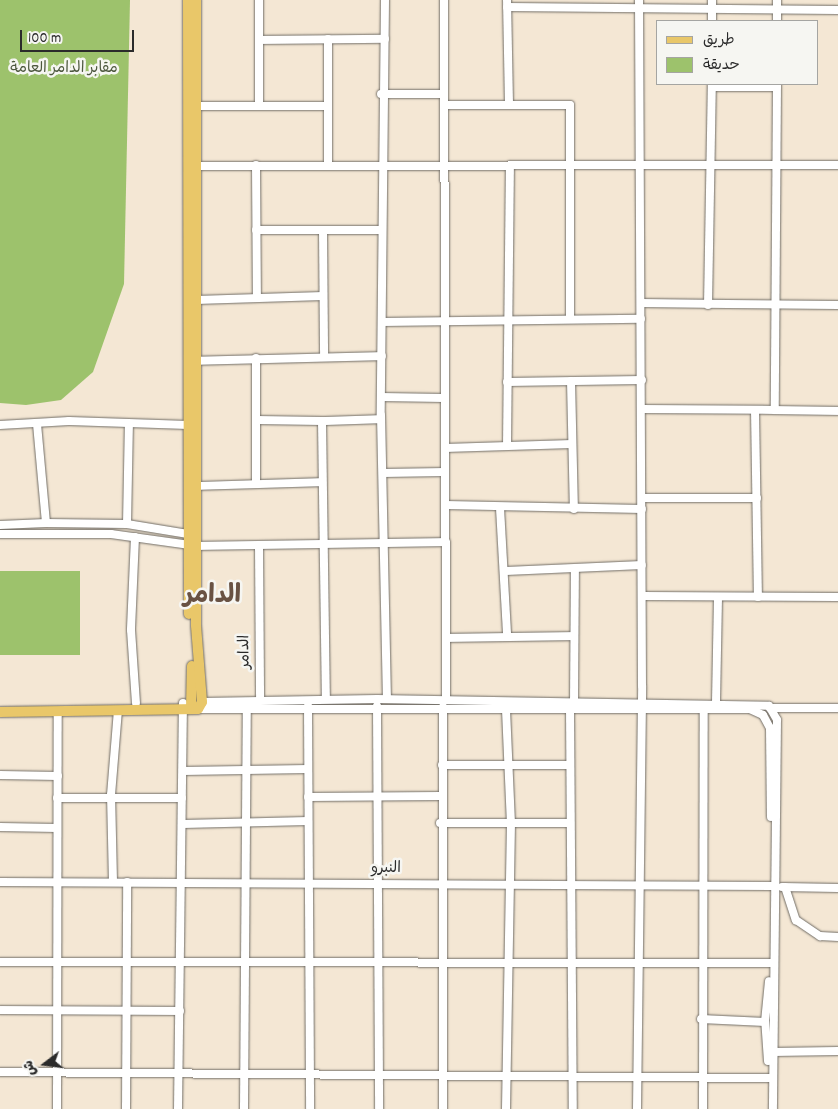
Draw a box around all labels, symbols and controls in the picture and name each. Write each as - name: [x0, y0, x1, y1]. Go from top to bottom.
- scale bar: [22, 20, 136, 52]
- legend: [656, 20, 818, 85]
- text: 100 m: [28, 28, 61, 50]
- text: طريق: [703, 30, 735, 52]
- text: حديقة: [703, 55, 740, 77]
- park label: مقابر الدامر العامة: [10, 61, 118, 79]
- district label: الدامر: [183, 582, 241, 612]
- street label: الدامر: [237, 635, 255, 669]
- street label: النبرو: [371, 861, 401, 879]
- north arrow: [20, 1039, 70, 1089]
- text: ش: [19, 1058, 42, 1078]

